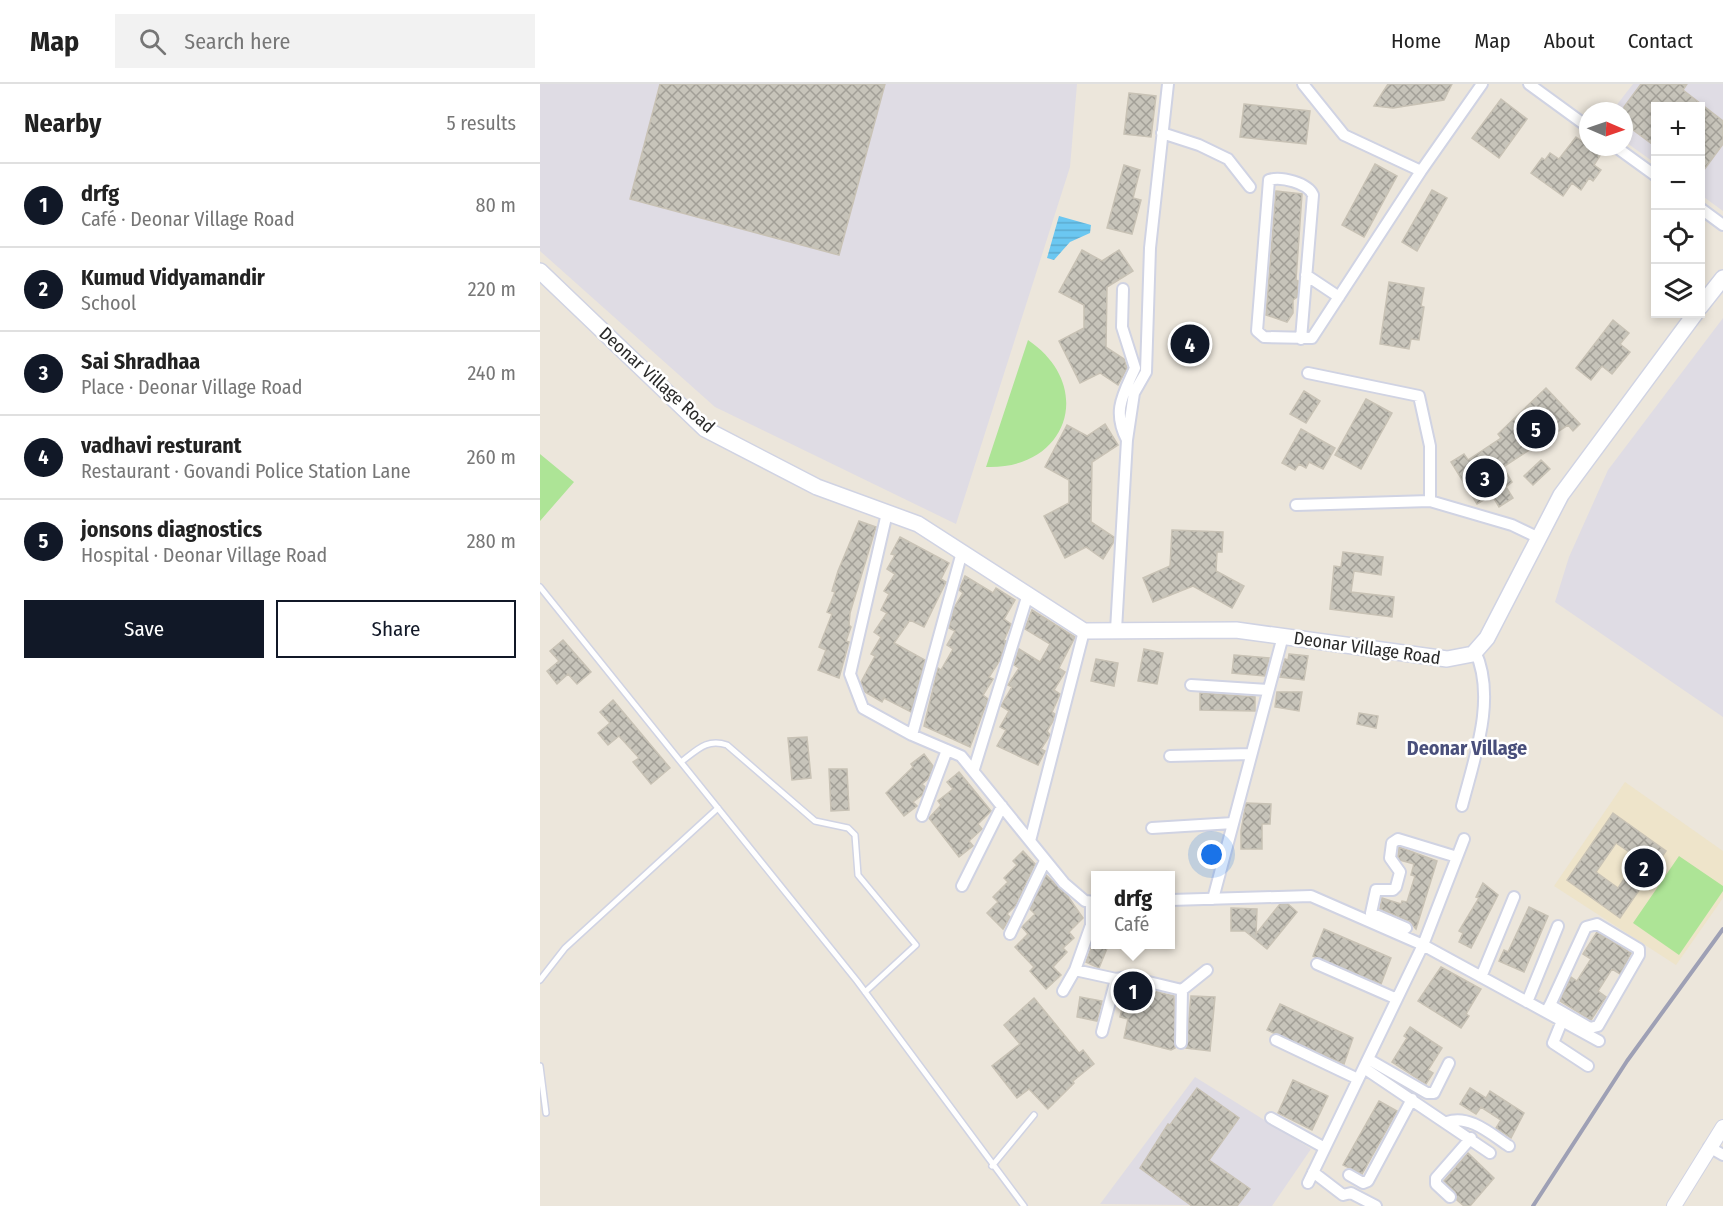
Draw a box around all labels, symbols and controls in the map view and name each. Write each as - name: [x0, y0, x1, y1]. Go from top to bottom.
- search box: [115, 14, 535, 68]
- text: Map: [30, 25, 79, 58]
- icon: search: [136, 25, 169, 58]
- text: Search here: [184, 28, 290, 55]
- text: Home: [1391, 28, 1441, 54]
- text: Map: [1474, 28, 1511, 54]
- text: About: [1544, 28, 1595, 54]
- text: Contact: [1628, 28, 1693, 54]
- north arrow: [1579, 102, 1633, 156]
- map controls: [1651, 102, 1705, 318]
- button: +: [1651, 102, 1705, 156]
- text: Nearby: [24, 108, 101, 139]
- text: 5 results: [446, 111, 516, 135]
- button: −: [1651, 156, 1705, 210]
- text: drfg: [81, 180, 119, 207]
- text: 1: [39, 193, 48, 217]
- text: 80 m: [476, 193, 516, 217]
- text: Café · Deonar Village Road: [81, 207, 295, 231]
- button: locate: [1651, 210, 1705, 264]
- text: Kumud Vidyamandir: [81, 264, 265, 291]
- button: layers: [1651, 264, 1705, 318]
- text: 2: [39, 277, 48, 301]
- text: 220 m: [468, 277, 516, 301]
- text: School: [81, 291, 136, 315]
- street label: Deonar Village Road: [595, 322, 719, 438]
- pin: 4: [1170, 322, 1210, 366]
- text: Sai Shradhaa: [81, 348, 200, 375]
- text: 3: [39, 361, 48, 385]
- text: 240 m: [467, 361, 516, 385]
- text: Place · Deonar Village Road: [81, 375, 302, 399]
- pin: 5: [1516, 406, 1556, 452]
- text: vadhavi resturant: [81, 432, 242, 459]
- text: 4: [38, 445, 49, 469]
- text: 260 m: [467, 445, 516, 469]
- pin: 3: [1466, 456, 1504, 500]
- text: Restaurant · Govandi Police Station Lane: [81, 459, 411, 483]
- text: jonsons diagnostics: [81, 516, 262, 543]
- text: 5: [39, 529, 48, 553]
- text: 280 m: [467, 529, 516, 553]
- text: Hospital · Deonar Village Road: [81, 543, 327, 567]
- button: Save: [24, 600, 264, 658]
- button: Share: [276, 600, 516, 658]
- street label: Deonar Village Road: [1292, 627, 1442, 669]
- district label: Deonar Village: [1407, 736, 1527, 760]
- your location: [1197, 840, 1226, 869]
- pin: 2: [1624, 846, 1664, 890]
- popup: [1091, 871, 1175, 949]
- text: drfg: [1114, 885, 1152, 912]
- text: Café: [1114, 912, 1149, 936]
- pin: 1: [1114, 968, 1152, 1014]

